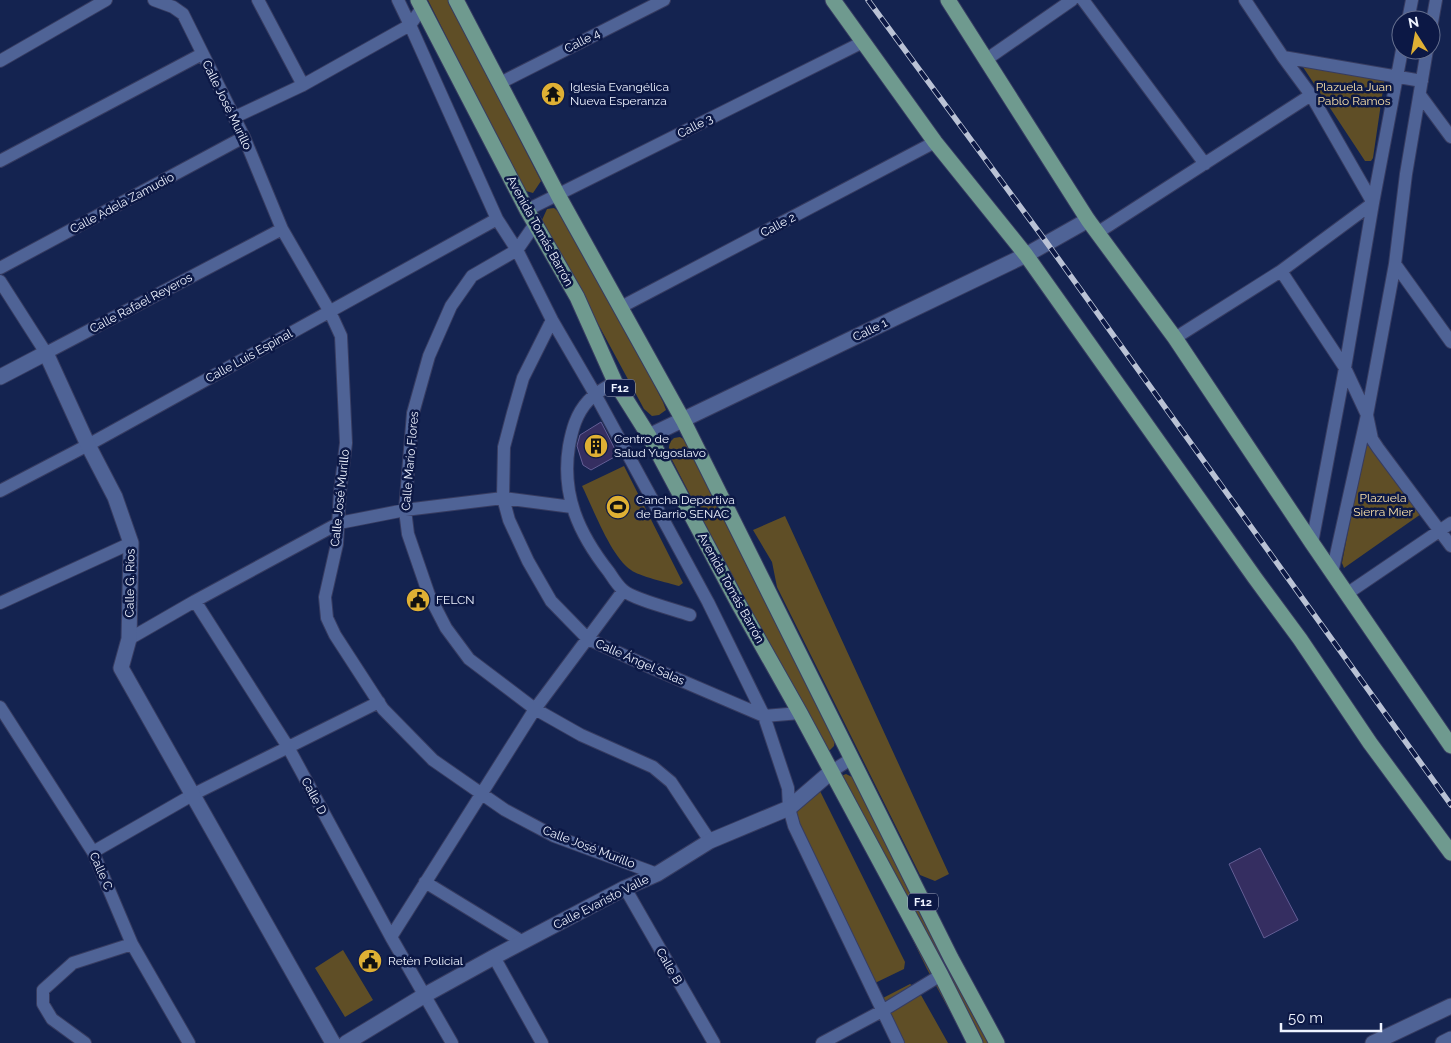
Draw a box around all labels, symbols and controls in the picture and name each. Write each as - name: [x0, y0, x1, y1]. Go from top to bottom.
- north arrow: [1391, 10, 1441, 60]
- text: N: [1407, 13, 1420, 31]
- street label: Calle 4: [562, 26, 602, 56]
- street label: Calle José Murillo: [199, 58, 255, 152]
- place label: Iglesia Evangélica Nueva Esperanza: [570, 80, 669, 108]
- park label: Plazuela Juan Pablo Ramos: [1316, 80, 1392, 108]
- temple icon: Iglesia Evangélica Nueva Esperanza: [540, 81, 566, 107]
- street label: Calle 3: [675, 111, 715, 141]
- street label: Calle Adela Zamudio: [68, 170, 176, 236]
- street label: Avenida Tomás Barrón: [504, 174, 576, 288]
- street label: Calle 2: [758, 210, 798, 240]
- street label: Calle Rafael Reyeros: [87, 270, 195, 336]
- street label: Calle 1: [851, 316, 889, 344]
- street label: Calle Luis Espinal: [203, 326, 295, 386]
- road number: F12: [605, 379, 635, 396]
- street label: Calle Mario Flores: [399, 410, 421, 511]
- place label: Centro de Salud Yugoslavo: [614, 432, 706, 460]
- building icon: Centro de Salud Yugoslavo: [583, 433, 609, 459]
- street label: Calle José Murillo: [328, 449, 352, 547]
- park label: Plazuela Sierra Mier: [1353, 491, 1413, 519]
- place label: Cancha Deportiva de Barrio SENAC: [636, 493, 735, 521]
- sports icon: Cancha Deportiva de Barrio SENAC: [605, 494, 631, 520]
- street label: Avenida Tomás Barrón: [695, 531, 767, 645]
- street label: Calle G. Ríos: [122, 548, 138, 617]
- public building icon: FELCN: [405, 587, 431, 613]
- place label: FELCN: [436, 593, 475, 607]
- street label: Calle Ángel Salas: [593, 636, 687, 688]
- street label: Calle D: [298, 775, 330, 817]
- street label: Calle José Murillo: [541, 823, 637, 871]
- street label: Calle C: [87, 850, 115, 892]
- street label: Calle Evaristo Valle: [551, 872, 651, 932]
- road number: F12: [908, 894, 938, 910]
- street label: Calle B: [653, 945, 685, 987]
- public building icon: Retén Policial: [357, 948, 383, 974]
- place label: Retén Policial: [388, 954, 464, 968]
- scale bar: [1281, 1000, 1381, 1032]
- text: 50 m: [1288, 1009, 1323, 1027]

